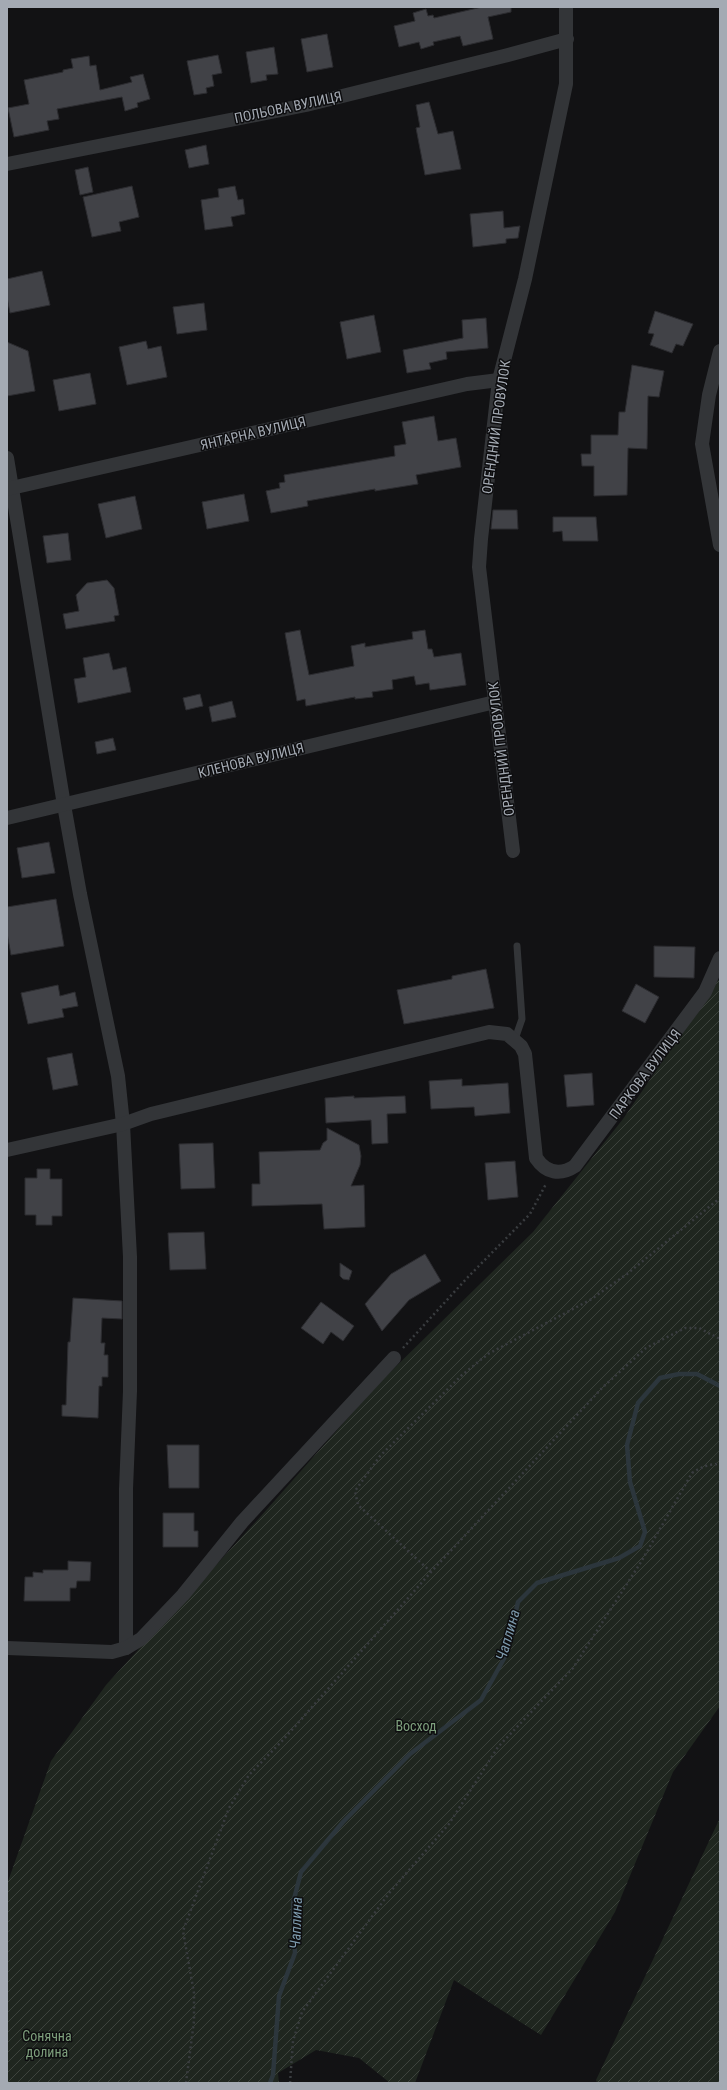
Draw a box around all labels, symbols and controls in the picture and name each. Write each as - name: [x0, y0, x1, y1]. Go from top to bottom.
- street label: ПОЛЬОВА ВУЛИЦЯ: [233, 88, 343, 126]
- street label: ОРЕНДНИЙ ПРОВУЛОК: [479, 359, 513, 495]
- street label: ЯНТАРНА ВУЛИЦЯ: [199, 413, 307, 453]
- street label: ОРЕНДНИЙ ПРОВУЛОК: [485, 681, 517, 817]
- street label: КЛЕНОВА ВУЛИЦЯ: [196, 739, 306, 781]
- street label: ПАРКОВА ВУЛИЦЯ: [606, 1026, 684, 1122]
- water label: Чаплина: [492, 1607, 524, 1663]
- park label: Восход: [395, 1718, 437, 1734]
- water label: Чаплина: [286, 1897, 306, 1949]
- park label: Сонячна долина: [22, 2028, 72, 2060]

